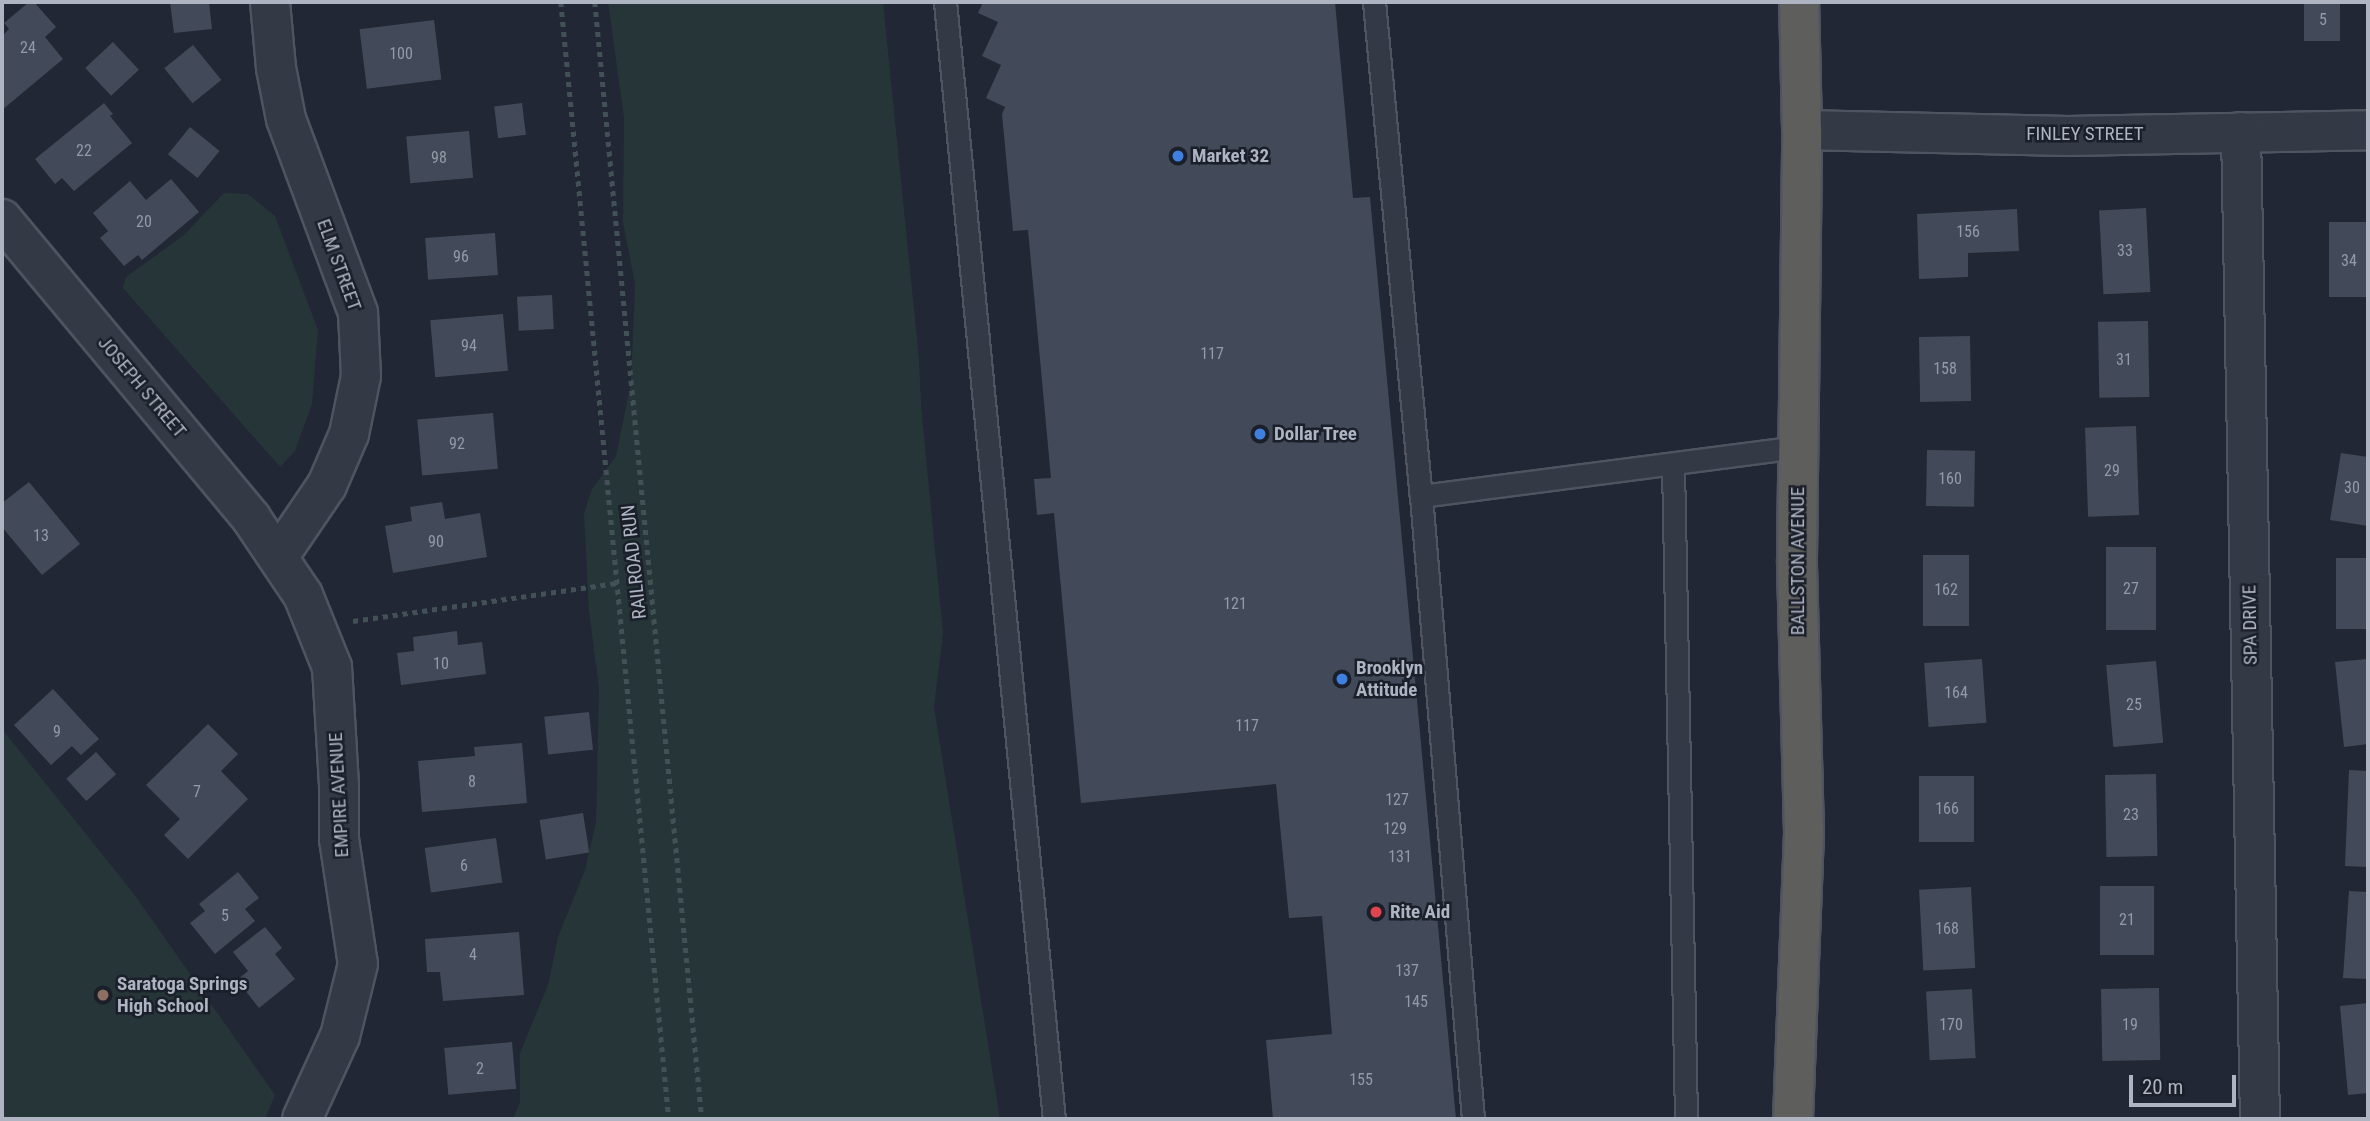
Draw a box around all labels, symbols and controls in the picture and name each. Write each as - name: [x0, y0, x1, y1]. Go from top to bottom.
- house number: 5: [2319, 10, 2327, 30]
- house number: 24: [20, 38, 36, 58]
- house number: 100: [389, 44, 413, 64]
- street label: FINLEY STREET: [2026, 123, 2144, 145]
- house number: 22: [76, 141, 92, 161]
- place label: Market 32: [1192, 145, 1269, 167]
- house number: 98: [431, 148, 447, 168]
- marker: Market 32: [1170, 148, 1186, 164]
- house number: 20: [136, 212, 152, 232]
- street label: ELM STREET: [312, 216, 366, 314]
- house number: 156: [1956, 222, 1980, 242]
- house number: 33: [2117, 241, 2133, 261]
- house number: 96: [453, 247, 469, 267]
- house number: 34: [2341, 251, 2357, 271]
- street label: JOSEPH STREET: [93, 332, 191, 442]
- house number: 94: [461, 336, 477, 356]
- house number: 117: [1200, 344, 1224, 364]
- house number: 31: [2116, 350, 2132, 370]
- house number: 158: [1933, 359, 1957, 379]
- place label: Dollar Tree: [1274, 423, 1357, 445]
- marker: Dollar Tree: [1252, 426, 1268, 442]
- house number: 92: [449, 434, 465, 454]
- house number: 29: [2104, 461, 2120, 481]
- house number: 160: [1938, 469, 1962, 489]
- house number: 30: [2344, 478, 2360, 498]
- street label: BALLSTON AVENUE: [1787, 487, 1809, 635]
- street label: RAILROAD RUN: [617, 504, 651, 620]
- house number: 13: [33, 526, 49, 546]
- house number: 90: [428, 532, 444, 552]
- house number: 27: [2123, 579, 2139, 599]
- house number: 162: [1934, 580, 1958, 600]
- street label: SPA DRIVE: [2238, 585, 2262, 665]
- house number: 121: [1223, 594, 1247, 614]
- house number: 10: [433, 654, 449, 674]
- place label: Brooklyn Attitude: [1356, 657, 1423, 701]
- marker: Brooklyn Attitude: [1334, 671, 1350, 687]
- house number: 164: [1944, 683, 1968, 703]
- house number: 25: [2126, 695, 2142, 715]
- house number: 117: [1235, 716, 1259, 736]
- house number: 9: [53, 722, 61, 742]
- street label: EMPIRE AVENUE: [324, 732, 354, 858]
- house number: 8: [468, 772, 476, 792]
- house number: 7: [193, 782, 201, 802]
- house number: 127: [1385, 790, 1409, 810]
- house number: 166: [1935, 799, 1959, 819]
- house number: 23: [2123, 805, 2139, 825]
- house number: 129: [1383, 819, 1407, 839]
- house number: 131: [1388, 847, 1412, 867]
- house number: 6: [460, 856, 468, 876]
- place label: Rite Aid: [1390, 901, 1450, 923]
- marker: Rite Aid: [1368, 904, 1384, 920]
- house number: 5: [221, 906, 229, 926]
- house number: 21: [2119, 910, 2135, 930]
- house number: 168: [1935, 919, 1959, 939]
- house number: 4: [469, 945, 477, 965]
- house number: 137: [1395, 961, 1419, 981]
- place label: Saratoga Springs High School: [117, 973, 247, 1017]
- marker: Saratoga Springs High School: [95, 987, 111, 1003]
- house number: 145: [1404, 992, 1428, 1012]
- house number: 170: [1939, 1015, 1963, 1035]
- house number: 19: [2122, 1015, 2138, 1035]
- house number: 2: [476, 1059, 484, 1079]
- scale bar: [2132, 1062, 2239, 1106]
- house number: 155: [1349, 1070, 1373, 1090]
- text: 20 m: [2142, 1075, 2183, 1099]

